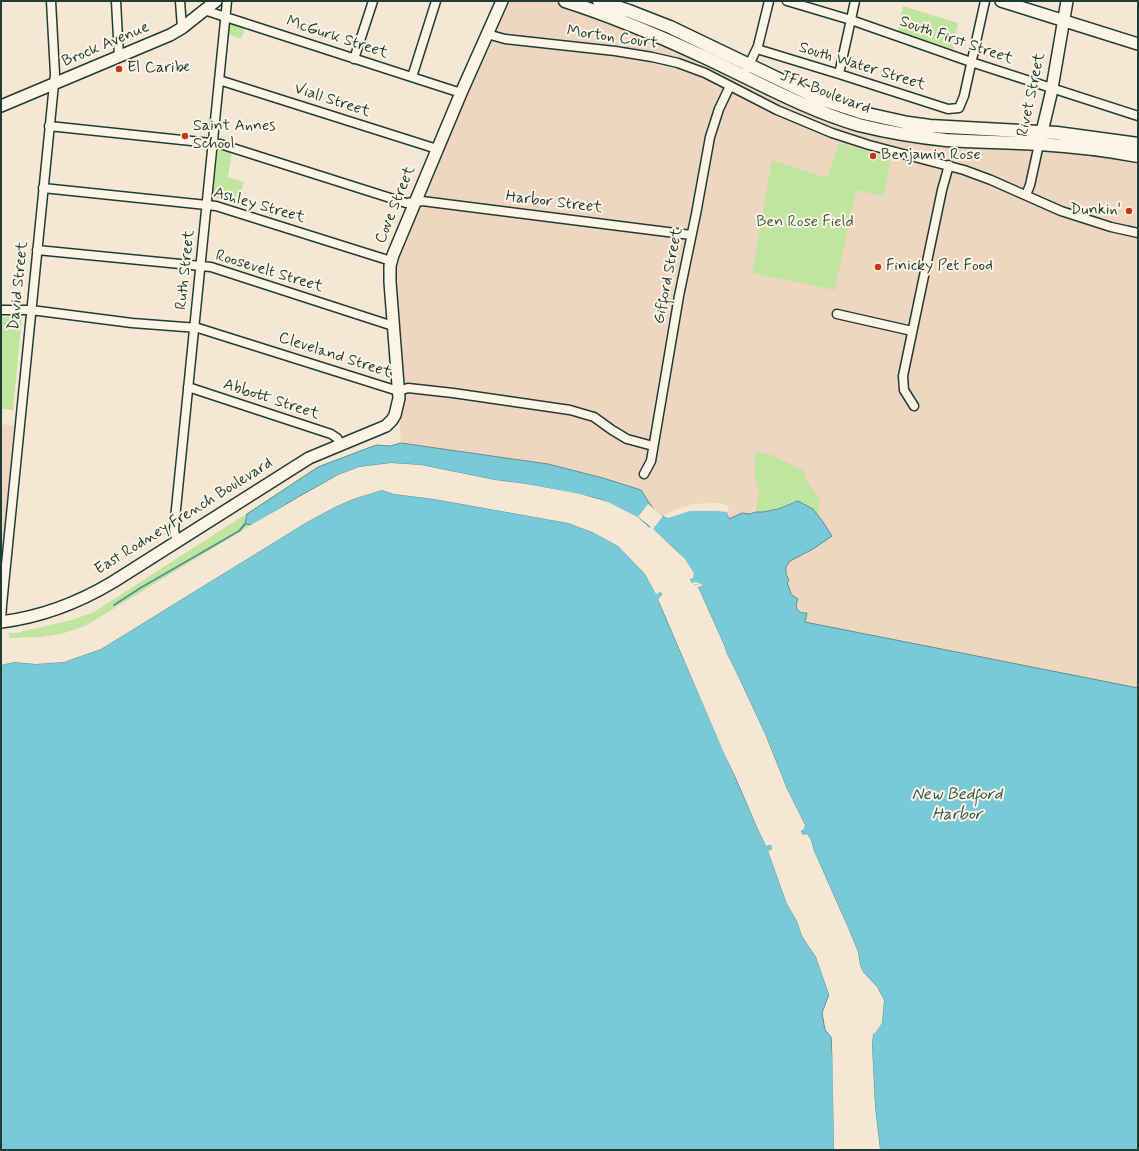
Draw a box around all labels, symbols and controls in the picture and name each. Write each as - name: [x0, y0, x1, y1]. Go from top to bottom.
- street label: McGurk Street: [284, 13, 390, 63]
- street label: South First Street: [897, 13, 1015, 69]
- street label: Brock Avenue: [60, 18, 152, 72]
- street label: Morton Court: [565, 22, 659, 54]
- street label: South Water Street: [796, 39, 928, 95]
- street label: Rivet Street: [1014, 51, 1050, 139]
- place label: El Caribe: [127, 59, 190, 79]
- marker: El Caribe: [114, 64, 124, 74]
- street label: JFK Boulevard: [777, 67, 873, 119]
- street label: Viall Street: [291, 80, 373, 122]
- place label: Saint Annes School: [193, 117, 276, 155]
- marker: Saint Annes School: [180, 131, 190, 141]
- place label: Benjamin Rose: [881, 146, 981, 166]
- marker: Benjamin Rose: [868, 151, 878, 161]
- street label: Cove Street: [372, 163, 420, 247]
- street label: Ashley Street: [211, 184, 307, 228]
- street label: Harbor Street: [505, 188, 603, 218]
- place label: Dunkin': [1070, 201, 1121, 221]
- marker: Dunkin': [1124, 206, 1134, 216]
- park label: Ben Rose Field: [756, 213, 854, 233]
- street label: Gifford Street: [650, 226, 688, 326]
- street label: Ruth Street: [172, 229, 200, 311]
- street label: David Street: [5, 241, 33, 331]
- street label: Roosevelt Street: [213, 247, 325, 297]
- place label: Finicky Pet Food: [886, 257, 993, 277]
- marker: Finicky Pet Food: [873, 262, 883, 272]
- street label: Cleveland Street: [276, 329, 394, 383]
- street label: Abbott Street: [221, 375, 321, 425]
- street label: East Rodney French Boulevard: [91, 454, 277, 580]
- water label: New Bedford Harbor: [912, 785, 1002, 825]

